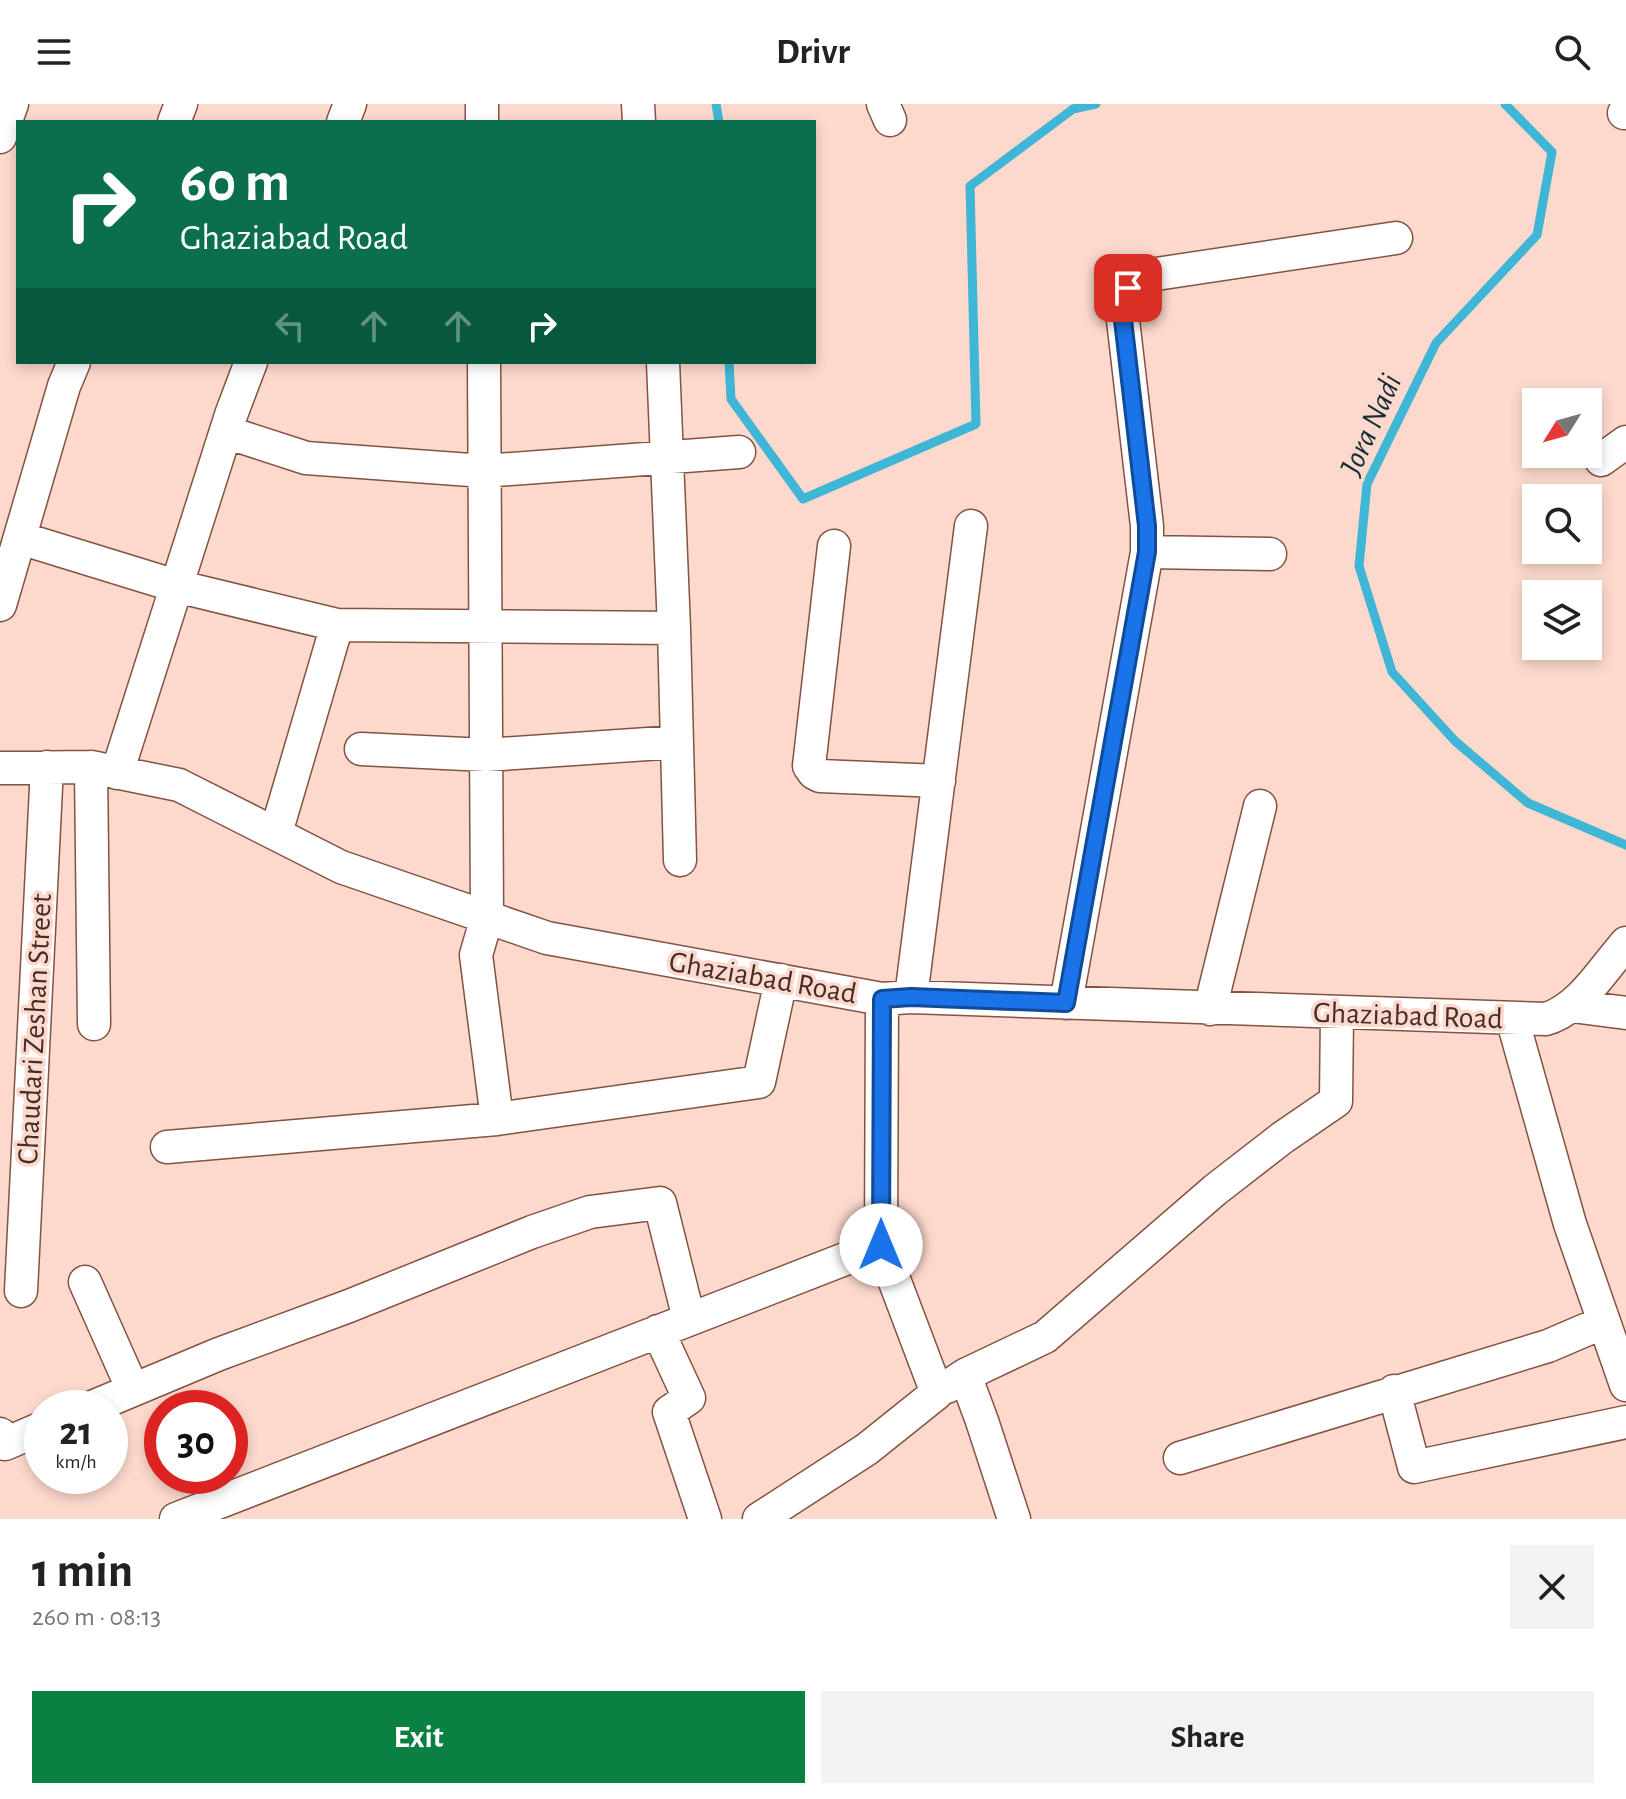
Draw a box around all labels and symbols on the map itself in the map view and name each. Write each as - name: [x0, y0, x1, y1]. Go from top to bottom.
- pin: [1094, 254, 1162, 322]
- water label: Jora Nadi: [1334, 369, 1407, 481]
- north arrow: [1522, 388, 1602, 468]
- street label: Chaudari Zeshan Street: [13, 892, 57, 1165]
- street label: Ghaziabad Road: [667, 947, 859, 1009]
- street label: Ghaziabad Road: [1312, 998, 1503, 1034]
- position arrow: [839, 1203, 923, 1287]
- speed limit sign: 30: [144, 1390, 248, 1494]

